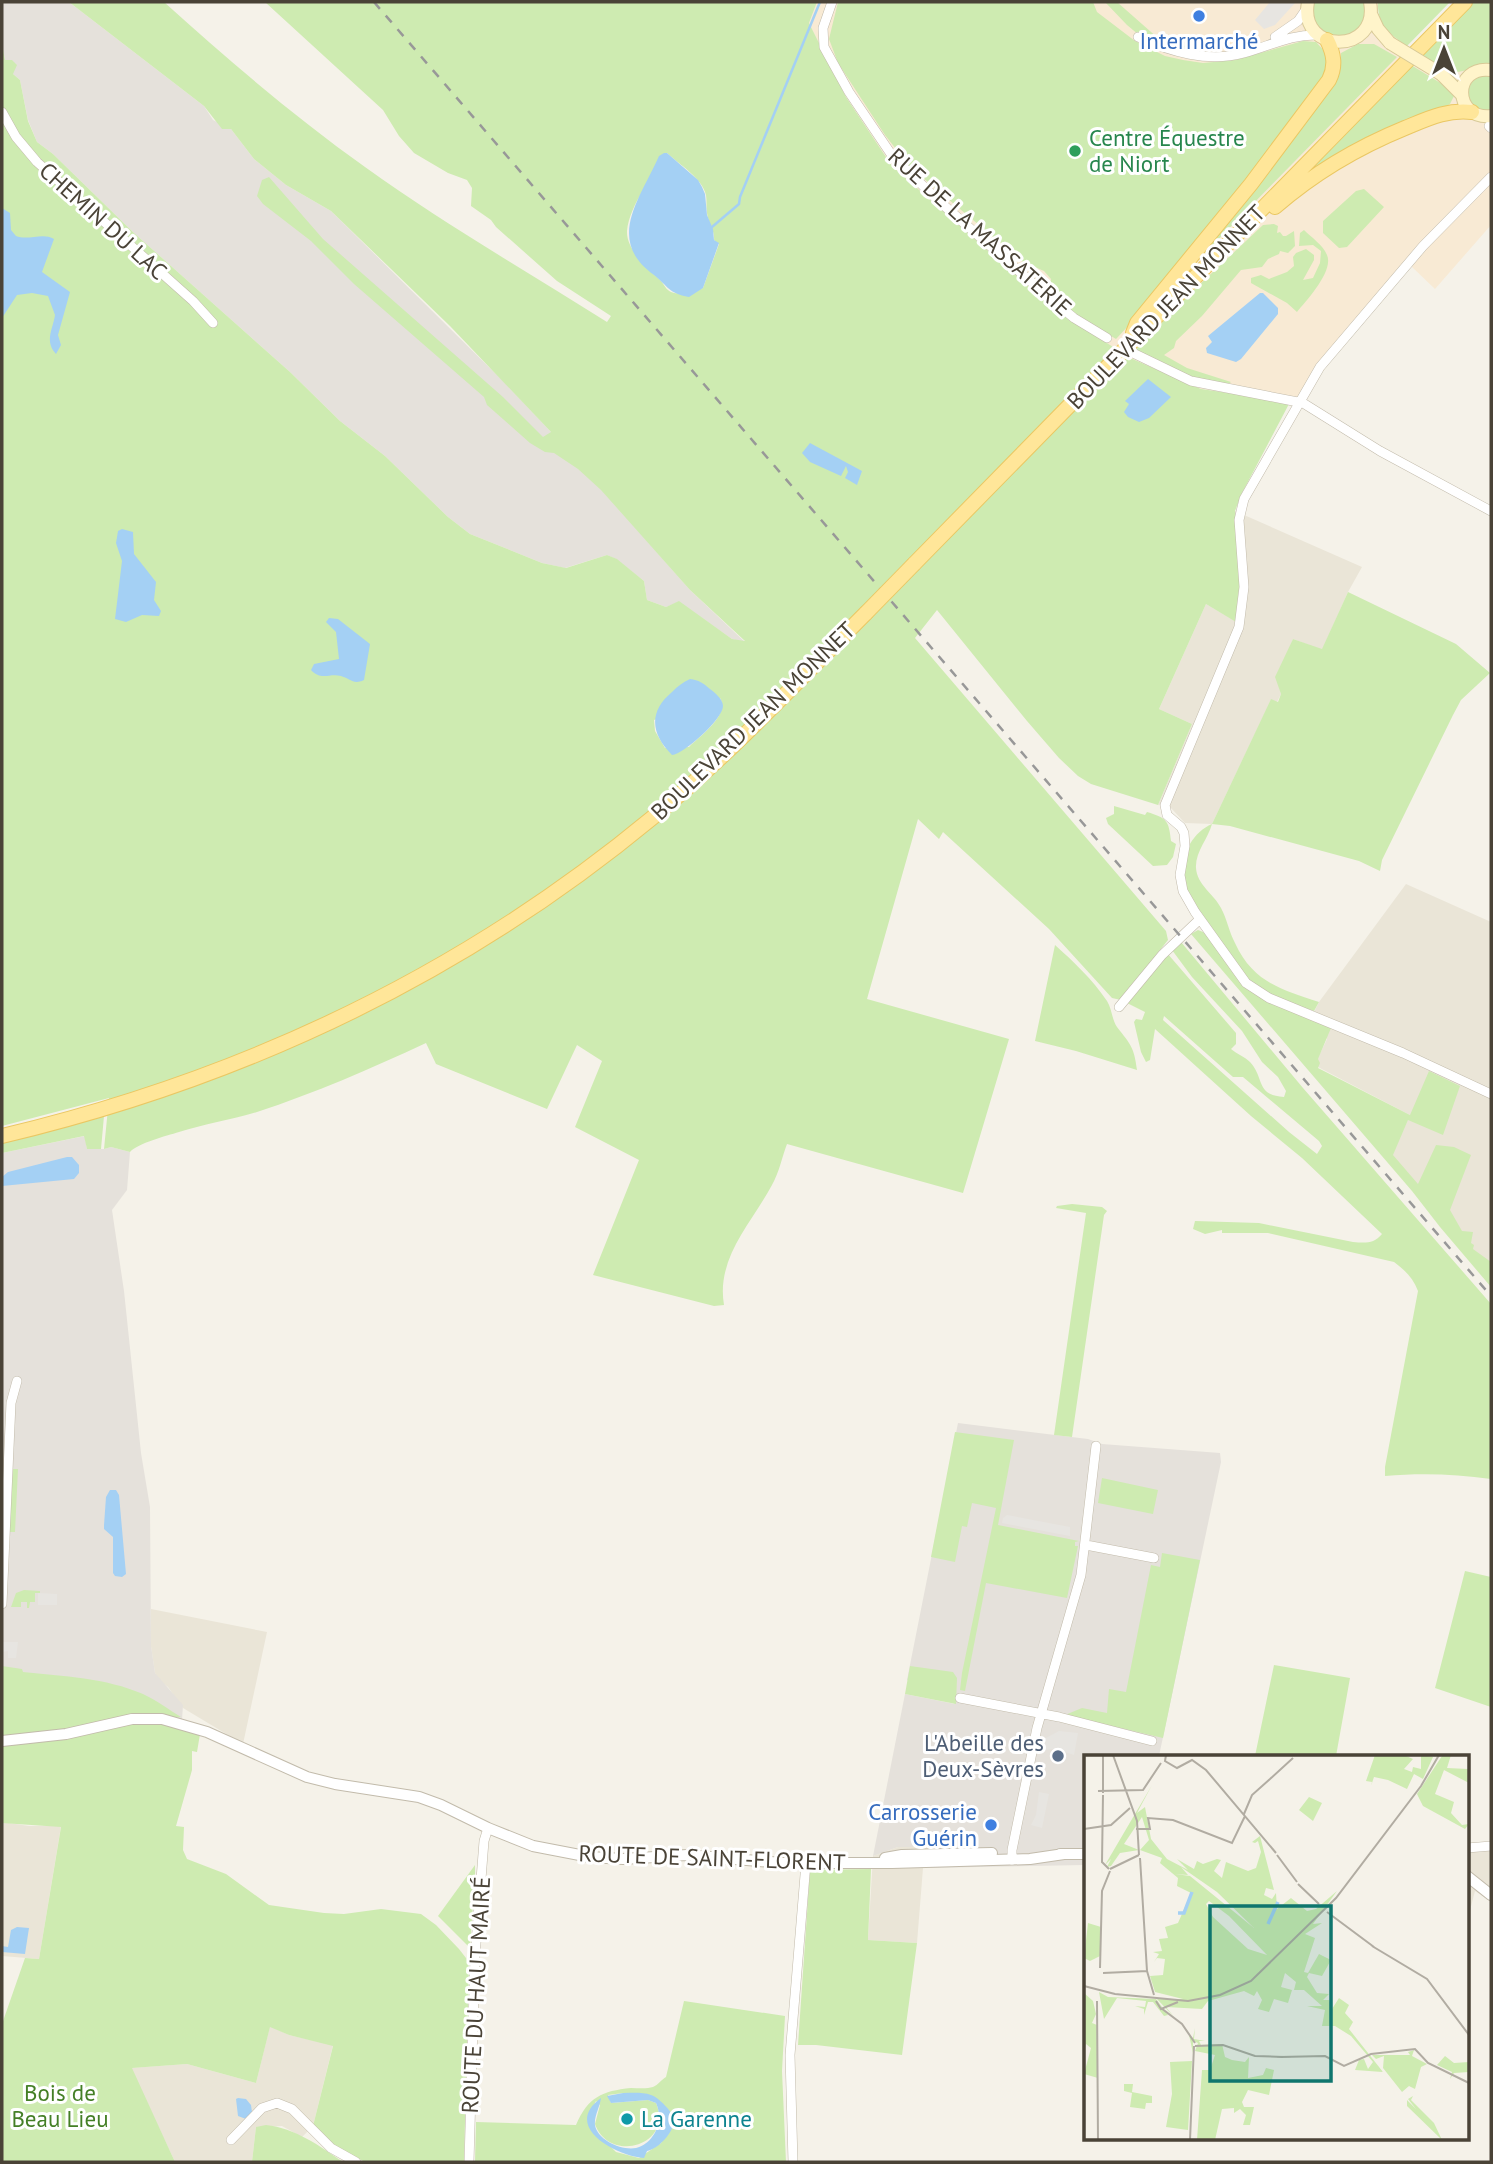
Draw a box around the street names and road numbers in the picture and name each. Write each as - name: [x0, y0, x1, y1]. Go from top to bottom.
- street label: RUE DE LA MASSATERIE: [883, 142, 1078, 322]
- street label: CHEMIN DU LAC: [34, 156, 173, 285]
- street label: BOULEVARD JEAN MONNET: [1060, 198, 1271, 415]
- street label: BOULEVARD JEAN MONNET: [644, 615, 861, 826]
- street label: ROUTE DE SAINT-FLORENT: [578, 1838, 846, 1877]
- street label: ROUTE DU HAUT MAIRÉ: [455, 1876, 496, 2114]

